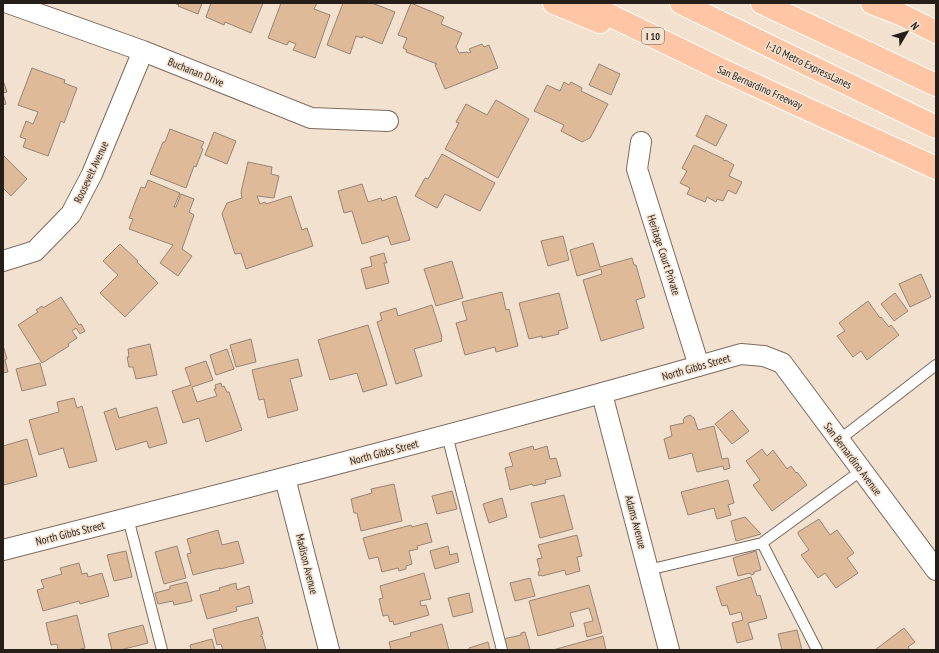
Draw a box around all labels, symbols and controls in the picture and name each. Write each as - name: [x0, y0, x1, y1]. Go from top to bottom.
- north arrow: [887, 12, 927, 52]
- text: N: [908, 19, 922, 33]
- road number: I 10: [642, 28, 664, 44]
- street label: I-10 Metro ExpressLanes: [764, 38, 854, 92]
- street label: Buchanan Drive: [166, 54, 227, 90]
- street label: San Bernardino Freeway: [715, 62, 806, 112]
- street label: Roosevelt Avenue: [71, 138, 112, 205]
- street label: Heritage Court Private: [644, 213, 684, 298]
- street label: North Gibbs Street: [660, 351, 732, 383]
- street label: San Bernardino Avenue: [821, 420, 885, 499]
- street label: North Gibbs Street: [348, 436, 420, 468]
- street label: Adams Avenue: [622, 494, 650, 551]
- street label: North Gibbs Street: [34, 518, 106, 548]
- street label: Madison Avenue: [293, 532, 321, 596]

